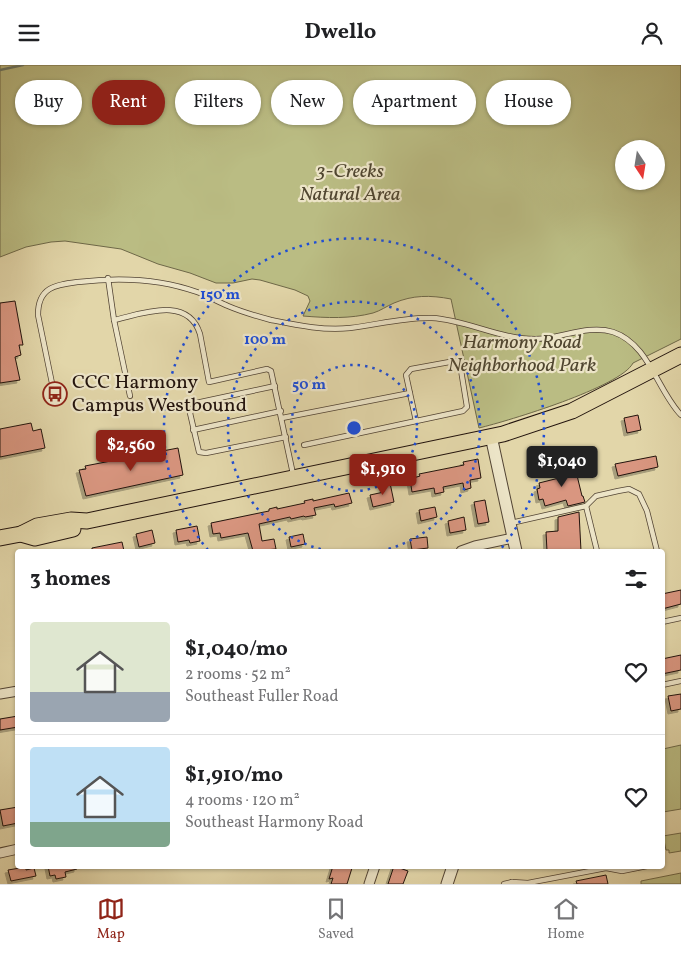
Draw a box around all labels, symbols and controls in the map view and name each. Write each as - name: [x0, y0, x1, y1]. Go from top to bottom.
- text: Dwello: [305, 17, 376, 48]
- icon: menu: [15, 19, 43, 47]
- icon: person: [638, 19, 666, 47]
- chip: Buy: [15, 80, 82, 125]
- chip: Rent: [92, 80, 165, 125]
- chip: Filters: [175, 80, 261, 125]
- chip: New: [271, 80, 343, 125]
- chip: Apartment: [353, 80, 476, 125]
- chip: House: [486, 80, 571, 125]
- north arrow: [615, 140, 665, 190]
- map controls: [615, 140, 665, 190]
- park label: 3-Creeks Natural Area: [300, 158, 400, 209]
- text: 150 m: [200, 285, 240, 306]
- park label: Harmony Road Neighborhood Park: [448, 329, 596, 380]
- text: 100 m: [244, 330, 287, 351]
- place label: CCC Harmony Campus Westbound: [72, 369, 247, 420]
- text: 50 m: [292, 375, 326, 396]
- bus stop icon: CCC Harmony Campus Westbound: [42, 381, 68, 407]
- centre of rings: [345, 419, 363, 437]
- pin: $2,560: [90, 429, 172, 472]
- text: $2,560: [107, 435, 155, 457]
- pin: $1,040: [521, 445, 603, 488]
- text: $1,040: [538, 451, 586, 473]
- pin: $1,910: [342, 453, 424, 496]
- text: $1,910: [360, 459, 406, 481]
- text: 3 homes: [30, 565, 111, 594]
- icon: filters: [622, 565, 650, 593]
- text: $1,040/mo: [185, 635, 288, 664]
- icon: home: [70, 642, 130, 702]
- icon: heart: [622, 658, 650, 686]
- text: 2 rooms · 52 m²: [185, 664, 291, 686]
- text: Southeast Fuller Road: [185, 686, 338, 708]
- text: $1,910/mo: [185, 761, 283, 790]
- icon: home: [70, 767, 130, 827]
- icon: heart: [622, 783, 650, 811]
- text: 4 rooms · 120 m²: [185, 790, 300, 812]
- text: Southeast Harmony Road: [185, 812, 364, 834]
- tab: Map: [97, 895, 125, 944]
- tab: Saved: [318, 895, 354, 944]
- tab: Home: [547, 895, 584, 944]

